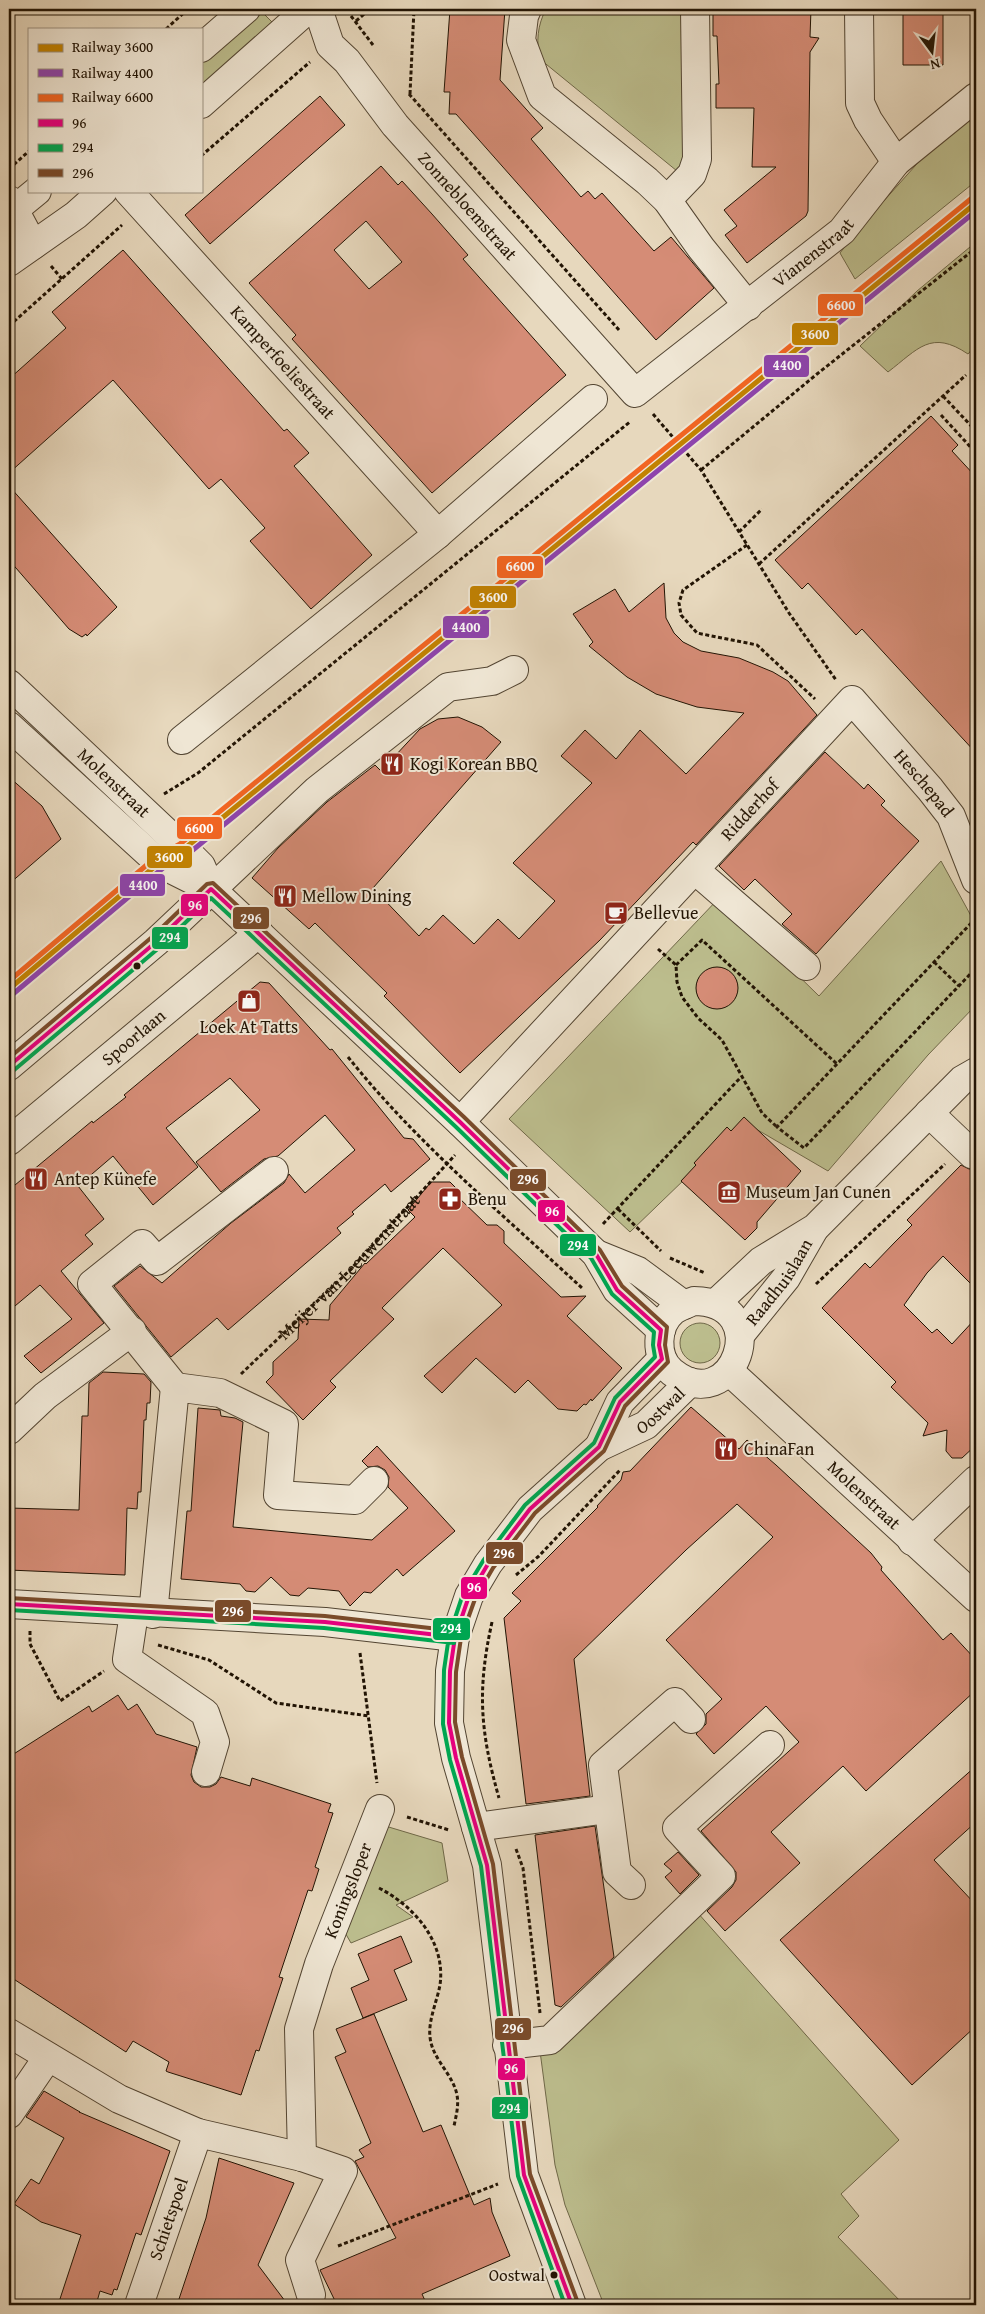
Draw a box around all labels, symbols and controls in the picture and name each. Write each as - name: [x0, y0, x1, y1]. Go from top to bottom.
- legend: [28, 28, 202, 192]
- north arrow: [908, 28, 958, 78]
- text: Railway 3600: [72, 36, 153, 57]
- text: N: [928, 54, 942, 76]
- text: Railway 4400: [72, 62, 153, 83]
- text: Railway 6600: [72, 86, 153, 107]
- text: 96: [72, 112, 86, 133]
- text: 294: [72, 136, 94, 157]
- street label: Zonnebloemstraat: [412, 145, 525, 267]
- text: 296: [72, 162, 94, 183]
- street label: Vianenstraat: [766, 211, 861, 294]
- line badge: 6600: [817, 293, 864, 317]
- text: 6600: [826, 295, 856, 315]
- street label: Kamperfoeliestraat: [224, 299, 343, 426]
- line badge: 3600: [791, 322, 839, 346]
- text: 3600: [800, 324, 830, 344]
- line badge: 4400: [763, 354, 810, 378]
- text: 4400: [772, 355, 802, 375]
- line badge: 6600: [496, 555, 544, 579]
- text: 6600: [505, 556, 535, 576]
- line badge: 3600: [469, 585, 517, 609]
- text: 3600: [478, 587, 508, 607]
- line badge: 4400: [442, 615, 490, 639]
- text: 4400: [451, 617, 481, 637]
- street label: Molenstraat: [71, 741, 157, 824]
- street label: Heschepad: [888, 743, 961, 823]
- place label: Kogi Korean BBQ: [410, 750, 538, 777]
- restaurant icon: Kogi Korean BBQ: [379, 751, 405, 777]
- street label: Ridderhof: [714, 771, 787, 846]
- line badge: 6600: [176, 816, 223, 840]
- text: 6600: [184, 818, 214, 838]
- line badge: 3600: [146, 845, 193, 869]
- text: 3600: [154, 847, 184, 867]
- line badge: 4400: [119, 873, 166, 897]
- text: 4400: [128, 875, 158, 895]
- place label: Mellow Dining: [302, 882, 411, 909]
- restaurant icon: Mellow Dining: [272, 883, 298, 909]
- line badge: 96: [180, 893, 209, 917]
- text: 96: [188, 895, 202, 915]
- place label: Bellevue: [634, 899, 698, 926]
- cafe icon: Bellevue: [603, 900, 629, 926]
- line badge: 296: [232, 906, 270, 930]
- text: 296: [240, 908, 262, 928]
- line badge: 294: [151, 926, 189, 950]
- text: 294: [159, 927, 181, 947]
- unlabelled marker: [132, 961, 142, 971]
- shop icon: Loek At Tatts: [236, 988, 262, 1014]
- street label: Spoorlaan: [95, 1002, 171, 1072]
- place label: Loek At Tatts: [200, 1013, 298, 1040]
- place label: Antep Künefe: [54, 1165, 157, 1192]
- restaurant icon: Antep Künefe: [23, 1166, 49, 1192]
- line badge: 296: [509, 1168, 547, 1192]
- text: 296: [517, 1169, 539, 1189]
- place label: Museum Jan Cunen: [746, 1178, 891, 1205]
- museum icon: Museum Jan Cunen: [716, 1179, 742, 1205]
- place label: Benu: [468, 1185, 507, 1212]
- pharmacy icon: Benu: [437, 1186, 463, 1212]
- street label: Meijer van Leeuwenstraat: [271, 1187, 427, 1346]
- line badge: 96: [537, 1199, 566, 1223]
- text: 96: [545, 1201, 559, 1221]
- line badge: 294: [559, 1233, 597, 1257]
- street label: Raadhuislaan: [739, 1233, 819, 1331]
- text: 294: [567, 1235, 589, 1255]
- street label: Oostwal: [631, 1380, 691, 1441]
- place label: ChinaFan: [744, 1435, 814, 1462]
- restaurant icon: ChinaFan: [713, 1436, 739, 1462]
- street label: Molenstraat: [821, 1454, 908, 1536]
- line badge: 296: [485, 1541, 524, 1565]
- text: 296: [493, 1543, 515, 1563]
- line badge: 96: [460, 1576, 488, 1600]
- text: 96: [467, 1577, 481, 1597]
- line badge: 296: [214, 1599, 252, 1623]
- text: 296: [222, 1601, 244, 1621]
- line badge: 294: [432, 1617, 471, 1641]
- text: 294: [440, 1618, 462, 1638]
- street label: Koningsloper: [316, 1838, 379, 1942]
- line badge: 296: [494, 2017, 532, 2041]
- text: 296: [502, 2018, 524, 2038]
- line badge: 96: [497, 2057, 526, 2081]
- text: 96: [504, 2058, 518, 2078]
- line badge: 294: [491, 2096, 529, 2120]
- text: 294: [499, 2098, 521, 2118]
- street label: Schietspoel: [141, 2174, 195, 2264]
- place label: Oostwal: [489, 2262, 545, 2287]
- marker: Oostwal: [549, 2270, 559, 2280]

